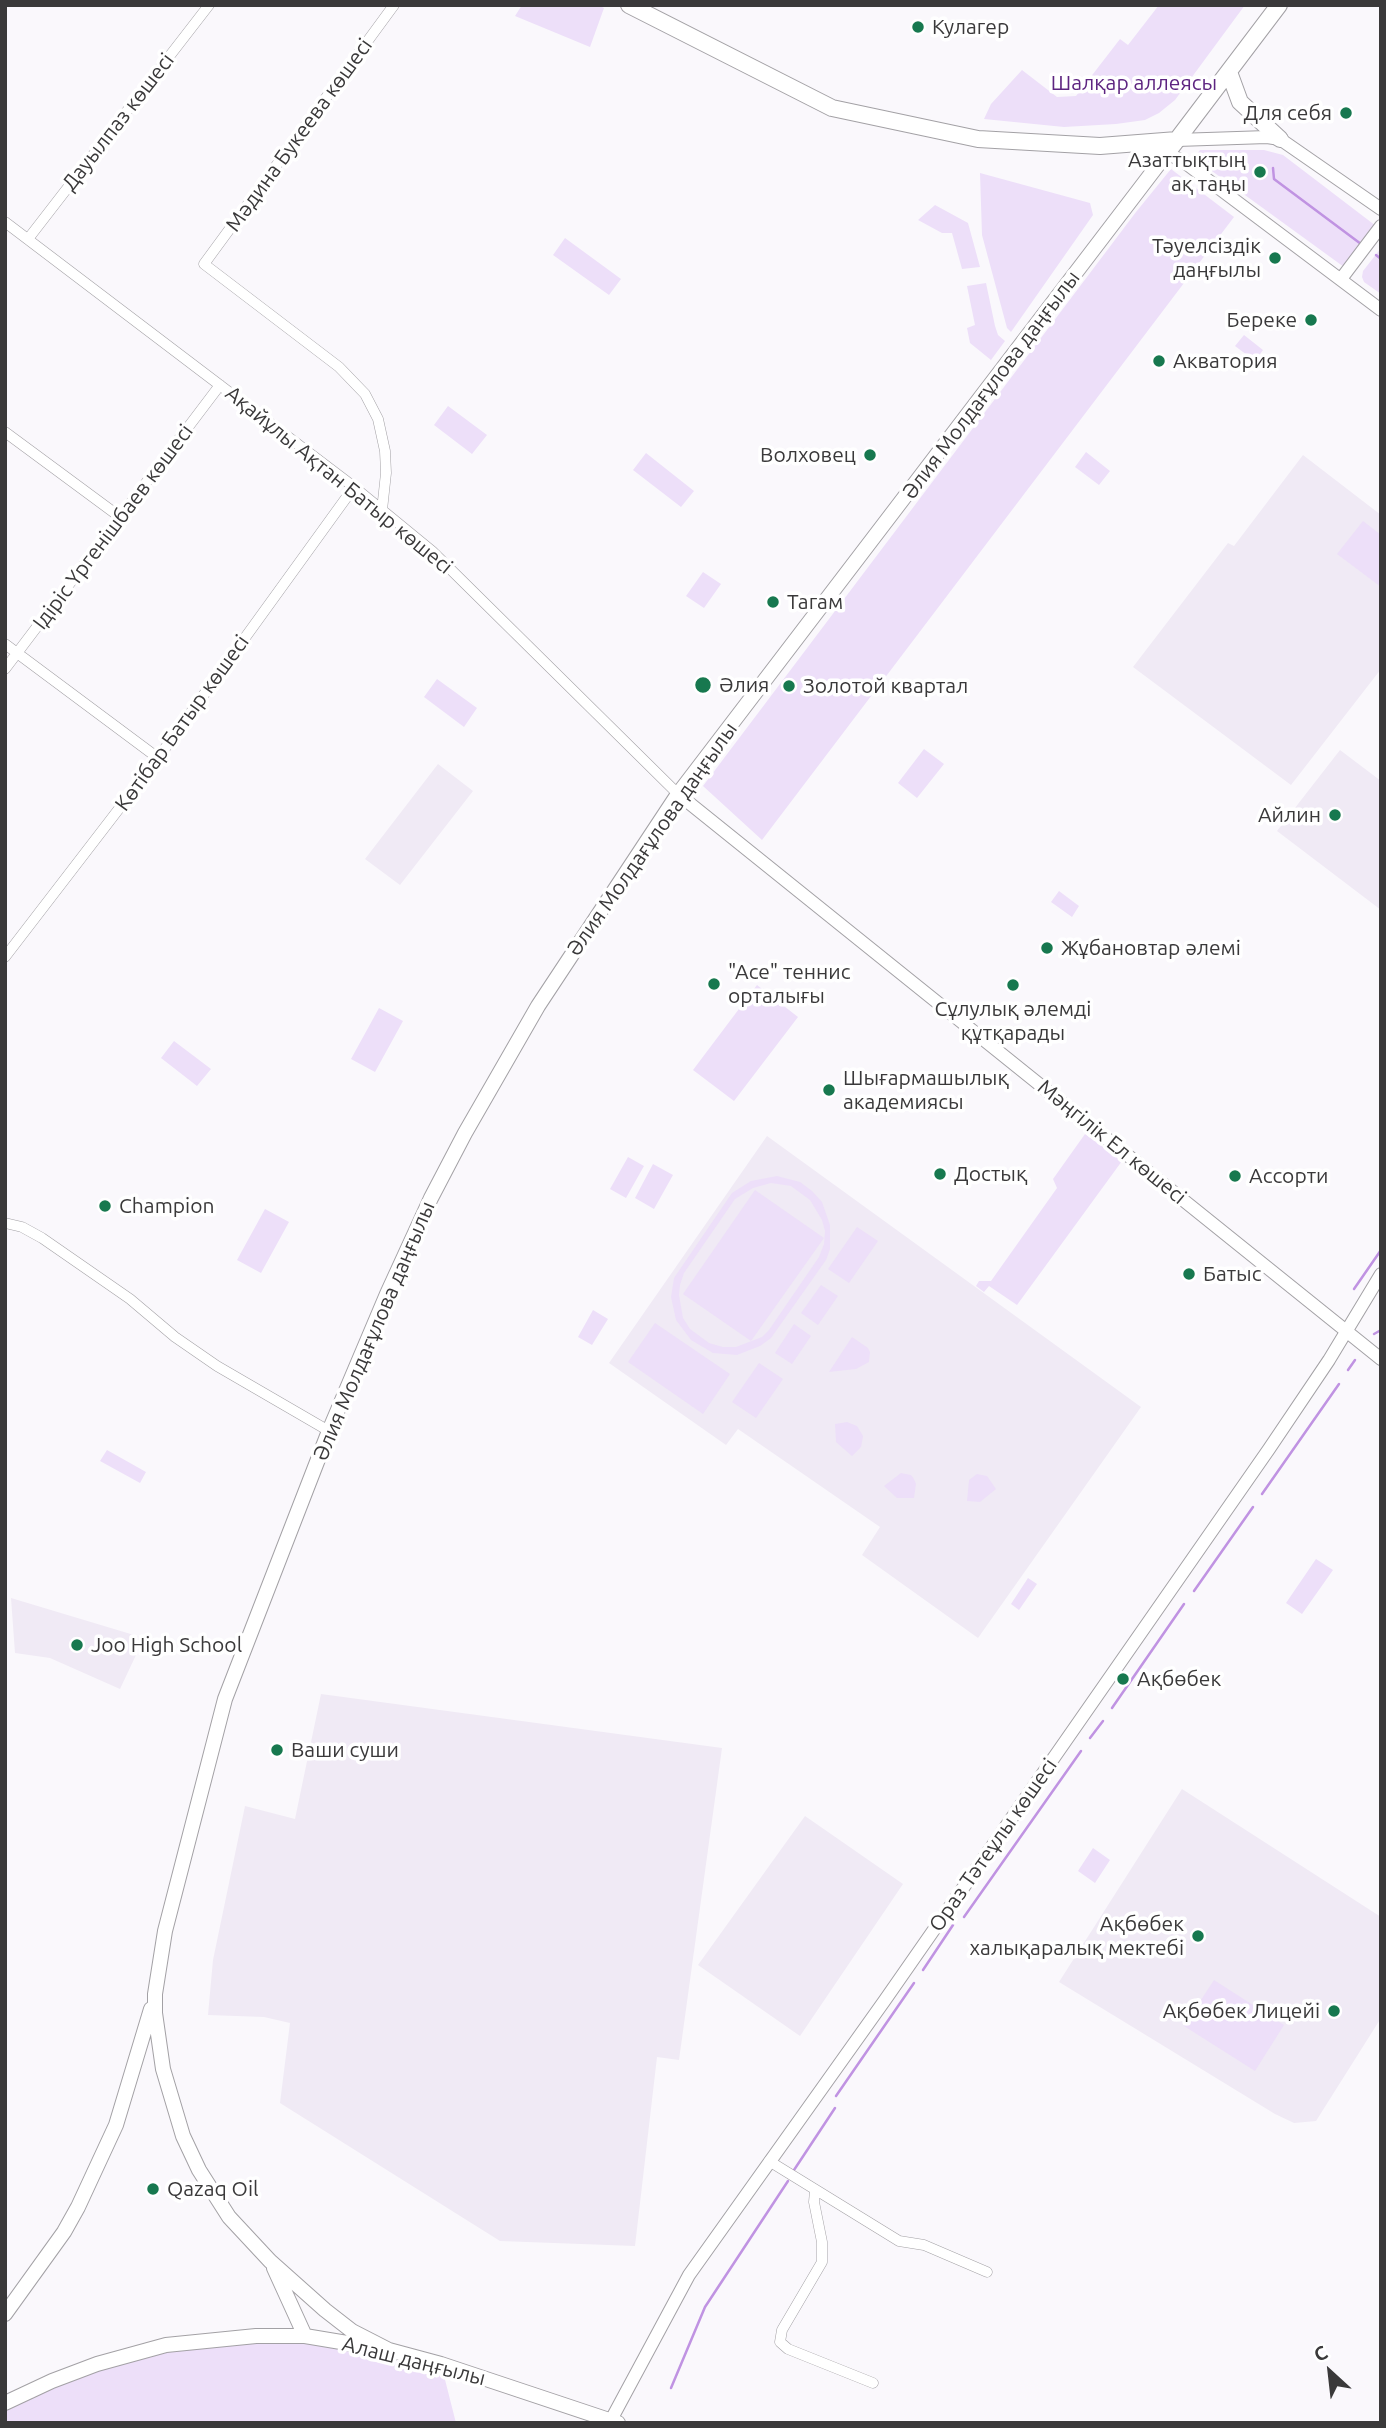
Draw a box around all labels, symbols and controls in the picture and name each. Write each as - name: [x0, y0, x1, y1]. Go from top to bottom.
- place label: Кулагер: [932, 14, 1009, 40]
- marker: Кулагер: [910, 19, 926, 35]
- street label: Мәдина Букеева көшесі: [220, 34, 378, 236]
- street label: Дауылпаз көшесі: [57, 48, 179, 196]
- park label: Шалқар аллеясы: [1051, 70, 1217, 96]
- place label: Для себя: [1244, 100, 1332, 126]
- marker: Для себя: [1338, 105, 1354, 121]
- place label: Азаттықтың ақ таңы: [1128, 147, 1246, 197]
- marker: Азаттықтың ақ таңы: [1252, 164, 1268, 180]
- place label: Тәуелсіздік даңғылы: [1152, 233, 1261, 283]
- marker: Тәуелсіздік даңғылы: [1267, 250, 1283, 266]
- street label: Әлия Молдағұлова даңғылы: [897, 266, 1085, 504]
- place label: Береке: [1227, 307, 1297, 333]
- marker: Береке: [1303, 312, 1319, 328]
- place label: Акватория: [1173, 348, 1277, 374]
- marker: Акватория: [1151, 353, 1167, 369]
- street label: Ақайұлы Ақтан Батыр көшесі: [220, 381, 458, 579]
- street label: Ідіріс Үргенішбаев көшесі: [28, 419, 198, 635]
- place label: Волховец: [760, 442, 856, 468]
- marker: Волховец: [862, 447, 878, 463]
- place label: Тагам: [787, 589, 843, 615]
- marker: Тагам: [765, 594, 781, 610]
- street label: Көтібар Батыр көшесі: [110, 630, 254, 816]
- place label: Әлия: [719, 672, 769, 698]
- place label: Золотой квартал: [803, 673, 968, 699]
- marker: Әлия: [693, 675, 713, 695]
- marker: Золотой квартал: [781, 678, 797, 694]
- street label: Әлия Молдағұлова даңғылы: [562, 717, 742, 961]
- place label: Айлин: [1258, 802, 1321, 828]
- marker: Айлин: [1327, 807, 1343, 823]
- place label: Жұбановтар әлемі: [1061, 935, 1241, 961]
- marker: Жұбановтар әлемі: [1039, 940, 1055, 956]
- place label: "Ace" теннис орталығы: [728, 959, 851, 1009]
- marker: "Ace" теннис орталығы: [706, 976, 722, 992]
- marker: Сұлулық әлемді құтқарады: [1005, 977, 1021, 993]
- place label: Сұлулық әлемді құтқарады: [935, 996, 1091, 1046]
- place label: Шығармашылық академиясы: [843, 1065, 1009, 1115]
- street label: Мәңгілік Ел көшесі: [1033, 1074, 1191, 1210]
- marker: Шығармашылық академиясы: [821, 1082, 837, 1098]
- place label: Достық: [954, 1161, 1027, 1187]
- place label: Ассорти: [1249, 1163, 1328, 1189]
- marker: Достық: [932, 1166, 948, 1182]
- marker: Ассорти: [1227, 1168, 1243, 1184]
- place label: Champion: [119, 1193, 214, 1219]
- street label: Әлия Молдағұлова даңғылы: [308, 1197, 440, 1465]
- marker: Champion: [97, 1198, 113, 1214]
- place label: Батыс: [1203, 1261, 1261, 1287]
- marker: Батыс: [1181, 1266, 1197, 1282]
- place label: Joo High School: [91, 1632, 242, 1658]
- marker: Joo High School: [69, 1637, 85, 1653]
- place label: Ақбөбек: [1137, 1666, 1221, 1692]
- marker: Ақбөбек: [1115, 1671, 1131, 1687]
- place label: Ваши суши: [291, 1737, 399, 1763]
- marker: Ваши суши: [269, 1742, 285, 1758]
- street label: Ораз Тәтеұлы көшесі: [924, 1753, 1062, 1937]
- place label: Ақбөбек халықаралық мектебі: [970, 1911, 1184, 1961]
- marker: Ақбөбек халықаралық мектебі: [1190, 1928, 1206, 1944]
- place label: Ақбөбек Лицейі: [1163, 1998, 1320, 2024]
- marker: Ақбөбек Лицейі: [1326, 2003, 1342, 2019]
- place label: Qazaq Oil: [167, 2176, 258, 2202]
- marker: Qazaq Oil: [145, 2181, 161, 2197]
- street label: Алаш даңғылы: [340, 2331, 488, 2391]
- north arrow: [1295, 2337, 1365, 2407]
- text: С: [1310, 2341, 1331, 2366]

